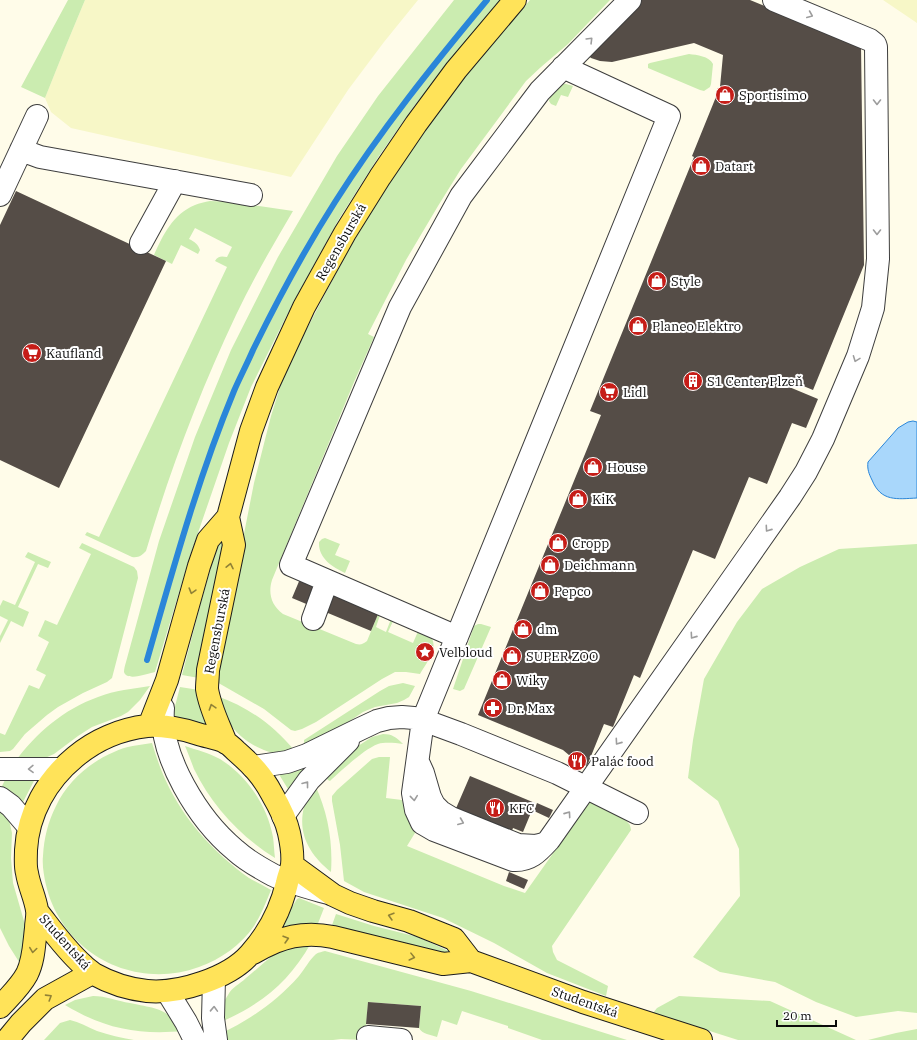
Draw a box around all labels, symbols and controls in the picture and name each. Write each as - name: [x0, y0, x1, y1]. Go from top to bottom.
- one-way arrow: [805, 10, 813, 18]
- one-way arrow: [585, 37, 593, 45]
- shop icon: Sportisimo: [714, 84, 736, 106]
- place label: Sportisimo: [739, 87, 807, 104]
- one-way arrow: [873, 99, 881, 105]
- shop icon: Datart: [690, 155, 712, 177]
- place label: Datart: [715, 158, 754, 175]
- street label: Regensburská: [312, 200, 370, 284]
- one-way arrow: [873, 229, 881, 235]
- shop icon: Style: [646, 270, 668, 292]
- place label: Style: [671, 273, 701, 290]
- shop icon: Planeo Elektro: [627, 315, 649, 337]
- place label: Planeo Elektro: [652, 318, 741, 335]
- supermarket icon: Kaufland: [21, 342, 43, 364]
- place label: Kaufland: [46, 345, 102, 362]
- one-way arrow: [853, 356, 861, 363]
- building icon: S1 Center Plzeň: [682, 370, 704, 392]
- place label: S1 Center Plzeň: [707, 373, 803, 390]
- supermarket icon: Lidl: [598, 381, 620, 403]
- place label: Lidl: [623, 384, 647, 401]
- shop icon: House: [582, 456, 604, 478]
- place label: House: [607, 459, 646, 476]
- shop icon: KiK: [567, 488, 589, 510]
- place label: KiK: [592, 491, 614, 508]
- one-way arrow: [765, 525, 773, 532]
- shop icon: Cropp: [547, 532, 569, 554]
- place label: Cropp: [572, 535, 609, 552]
- shop icon: Deichmann: [539, 554, 561, 576]
- place label: Deichmann: [564, 557, 635, 574]
- one-way arrow: [225, 562, 234, 569]
- shop icon: Pepco: [529, 580, 551, 602]
- place label: Pepco: [554, 583, 591, 600]
- one-way arrow: [188, 587, 197, 594]
- street label: Regensburská: [200, 587, 234, 675]
- shop icon: dm: [512, 618, 534, 640]
- place label: dm: [537, 621, 557, 638]
- one-way arrow: [691, 631, 698, 638]
- place icon: Velbloud: [414, 641, 436, 663]
- place label: Velbloud: [439, 644, 493, 661]
- shop icon: SUPER ZOO: [501, 645, 523, 667]
- place label: SUPER ZOO: [526, 648, 598, 665]
- shop icon: Wiky: [491, 669, 513, 691]
- place label: Wiky: [516, 672, 547, 689]
- pharmacy icon: Dr. Max: [482, 697, 504, 719]
- place label: Dr. Max: [507, 700, 553, 717]
- one-way arrow: [208, 703, 216, 710]
- one-way arrow: [615, 738, 623, 745]
- restaurant icon: Palác food: [566, 750, 588, 772]
- place label: Palác food: [591, 753, 654, 770]
- one-way arrow: [28, 765, 34, 773]
- one-way arrow: [302, 782, 309, 789]
- one-way arrow: [409, 794, 418, 801]
- restaurant icon: KFC: [484, 797, 506, 819]
- place label: KFC: [509, 800, 535, 817]
- one-way arrow: [563, 811, 571, 818]
- one-way arrow: [457, 817, 464, 825]
- street label: Studentská: [36, 911, 94, 973]
- one-way arrow: [388, 912, 395, 921]
- one-way arrow: [282, 935, 289, 944]
- one-way arrow: [29, 947, 38, 953]
- one-way arrow: [409, 952, 416, 960]
- street label: Studentská: [550, 983, 620, 1021]
- one-way arrow: [45, 994, 52, 1001]
- scale bar: [777, 1002, 836, 1028]
- one-way arrow: [209, 1006, 218, 1012]
- text: 20 m: [783, 1008, 812, 1023]

